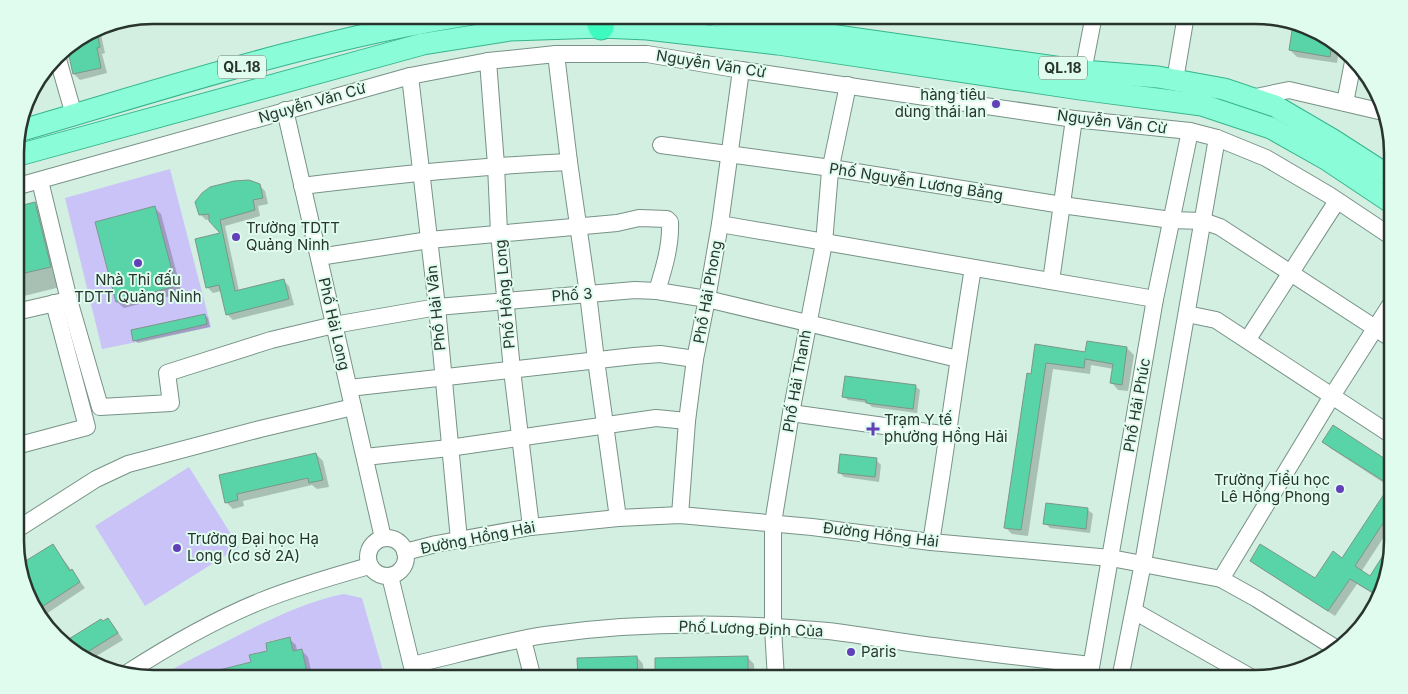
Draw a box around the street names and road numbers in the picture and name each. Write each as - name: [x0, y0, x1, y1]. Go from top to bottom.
- street label: Nguyễn Văn Cừ: [655, 45, 767, 82]
- road number: QL.18: [218, 56, 266, 78]
- road number: QL.18: [1039, 56, 1087, 80]
- street label: Nguyễn Văn Cừ: [256, 78, 368, 127]
- street label: Nguyễn Văn Cừ: [1056, 105, 1168, 138]
- street label: Phố Nguyễn Lương Bằng: [828, 158, 1004, 205]
- street label: Phố Hồng Long: [490, 239, 519, 349]
- street label: Phố Hải Phong: [689, 239, 726, 345]
- street label: Phố Hải Vân: [422, 264, 449, 352]
- street label: Phố Hải Long: [315, 276, 354, 372]
- street label: Phố 3: [551, 284, 593, 305]
- street label: Phố Hải Thanh: [778, 328, 815, 434]
- street label: Phố Hải Phúc: [1119, 356, 1154, 453]
- street label: Đường Hồng Hải: [419, 517, 537, 558]
- street label: Đường Hồng Hải: [822, 518, 940, 551]
- street label: Phố Lương Định Của: [678, 616, 824, 641]

